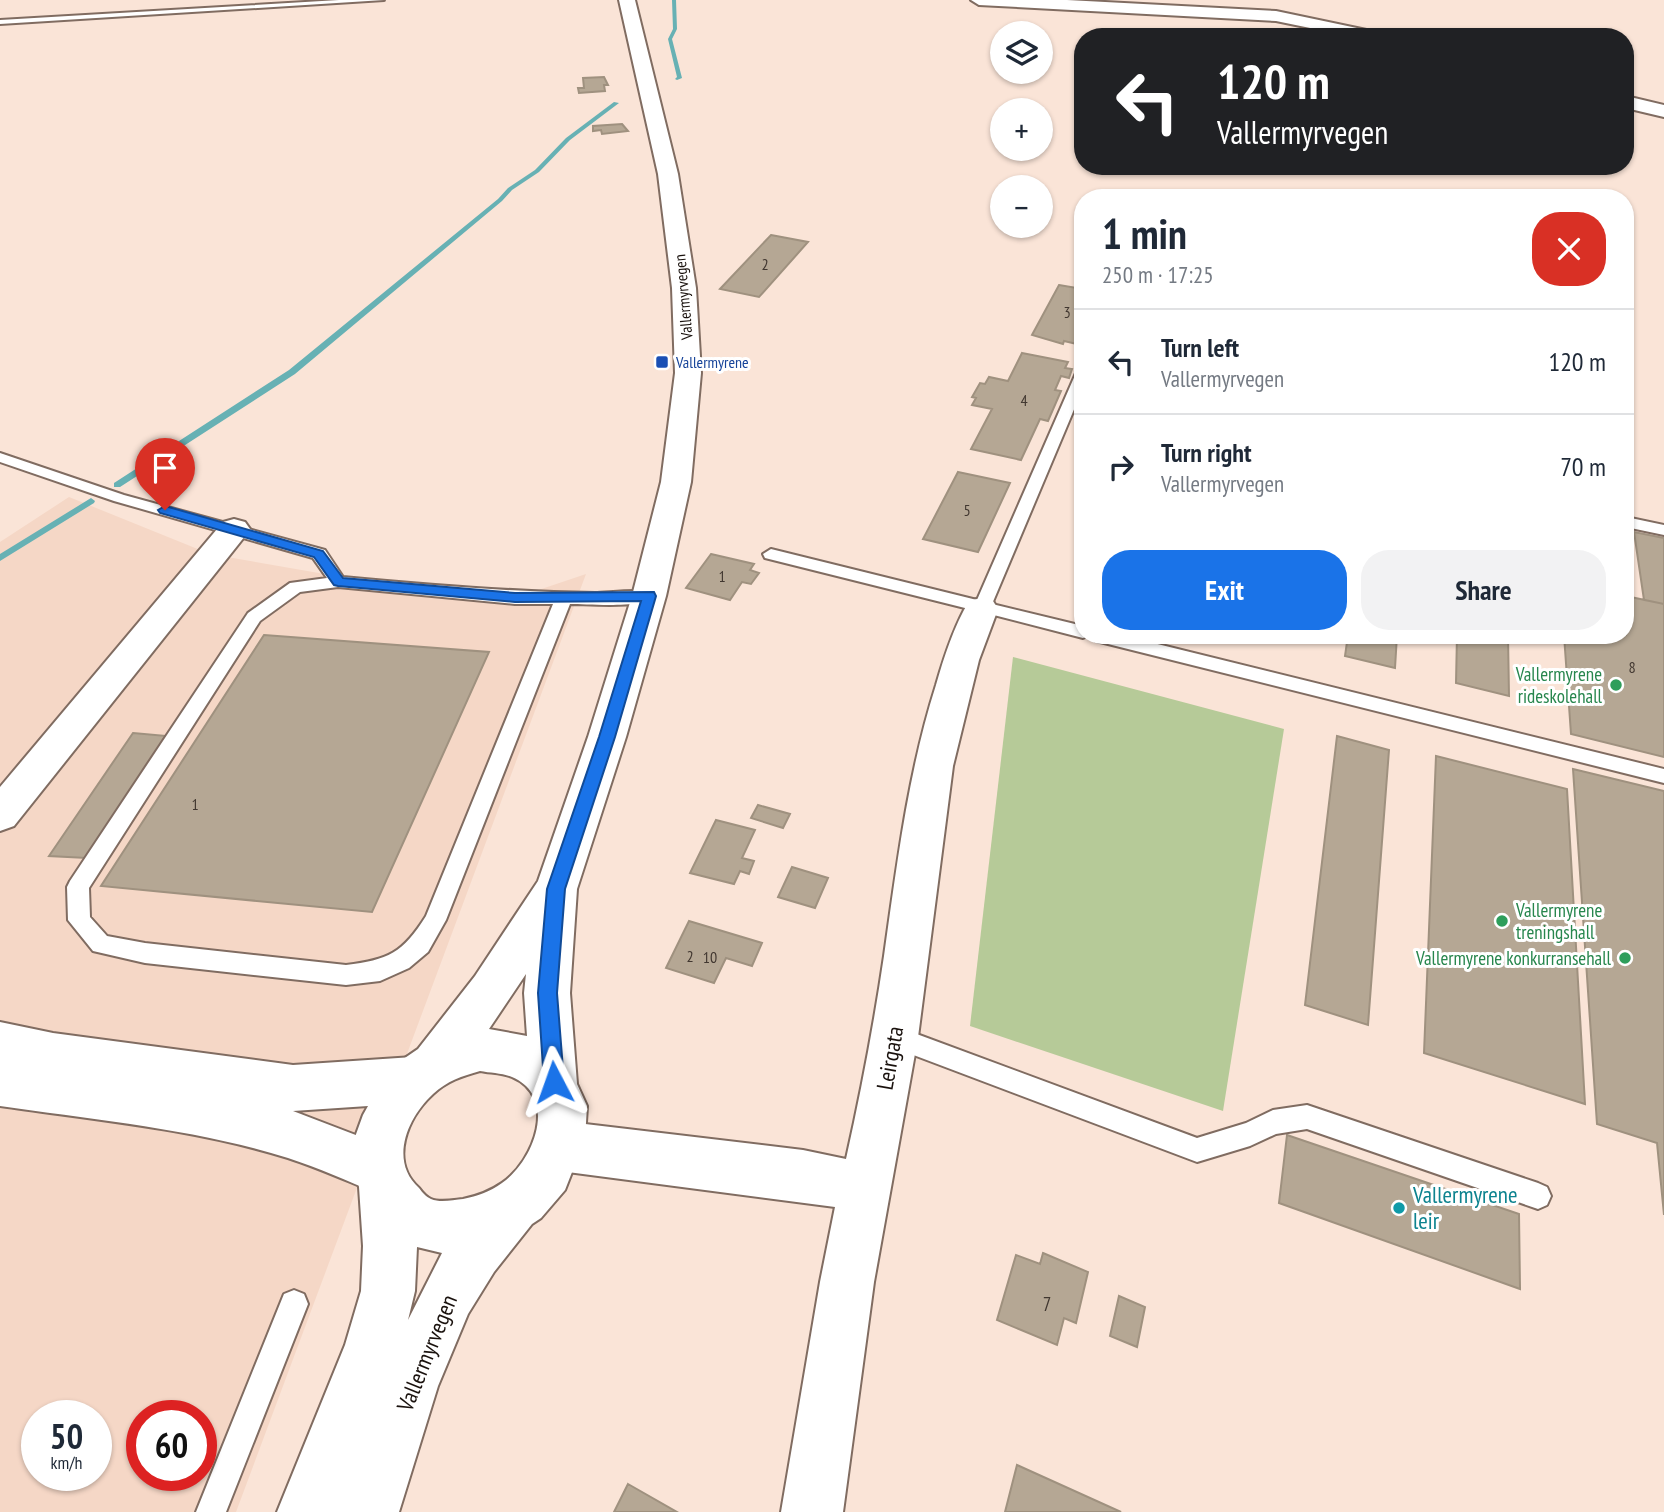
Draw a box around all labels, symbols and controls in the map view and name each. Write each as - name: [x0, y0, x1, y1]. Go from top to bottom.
- map controls: [990, 21, 1053, 238]
- button: layers: [990, 21, 1053, 84]
- text: 120 m: [1217, 49, 1330, 113]
- icon: left: [1102, 56, 1193, 147]
- button: +: [990, 98, 1053, 161]
- text: Vallermyrvegen: [1217, 111, 1388, 153]
- button: −: [990, 175, 1053, 238]
- text: 1 min: [1102, 206, 1187, 261]
- button: close: [1532, 212, 1606, 286]
- street label: Vallermyrvegen: [669, 253, 697, 342]
- house number: 2: [761, 254, 769, 274]
- text: 250 m · 17:25: [1102, 260, 1214, 289]
- house number: 3: [1063, 302, 1071, 322]
- text: Turn left: [1161, 331, 1239, 364]
- icon: left: [1102, 343, 1140, 381]
- text: 120 m: [1548, 345, 1606, 378]
- place label: Vallermyrene: [675, 352, 749, 372]
- marker: Vallermyrene: [654, 354, 670, 370]
- text: Vallermyrvegen: [1161, 364, 1284, 393]
- house number: 4: [1020, 390, 1028, 410]
- text: Turn right: [1161, 436, 1252, 469]
- pin: [135, 438, 195, 510]
- icon: right: [1102, 448, 1140, 486]
- icon: arrive: [146, 449, 184, 487]
- text: 70 m: [1560, 450, 1606, 483]
- text: Vallermyrvegen: [1161, 469, 1284, 498]
- house number: 5: [963, 500, 971, 520]
- button: Exit: [1102, 550, 1347, 630]
- button: Share: [1361, 550, 1606, 630]
- house number: 1: [718, 566, 726, 586]
- house number: 8: [1628, 657, 1636, 677]
- place label: Vallermyrene rideskolehall: [1515, 662, 1603, 708]
- marker: Vallermyrene rideskolehall: [1608, 677, 1624, 693]
- house number: 1: [191, 794, 199, 814]
- place label: Vallermyrene treningshall: [1515, 898, 1602, 944]
- marker: Vallermyrene treningshall: [1494, 913, 1510, 929]
- house number: 2: [686, 946, 694, 966]
- place label: Vallermyrene konkurransehall: [1415, 946, 1612, 970]
- house number: 10: [703, 947, 717, 967]
- marker: Vallermyrene konkurransehall: [1617, 950, 1633, 966]
- street label: Leirgata: [870, 1024, 909, 1092]
- position arrow: [517, 1045, 591, 1119]
- place label: Vallermyrene leir: [1412, 1180, 1517, 1235]
- marker: Vallermyrene leir: [1391, 1200, 1407, 1216]
- street label: Vallermyrvegen: [390, 1290, 463, 1416]
- house number: 7: [1043, 1292, 1051, 1316]
- speed limit sign: 60: [126, 1400, 217, 1491]
- text: 50: [50, 1413, 83, 1459]
- text: km/h: [51, 1451, 82, 1474]

